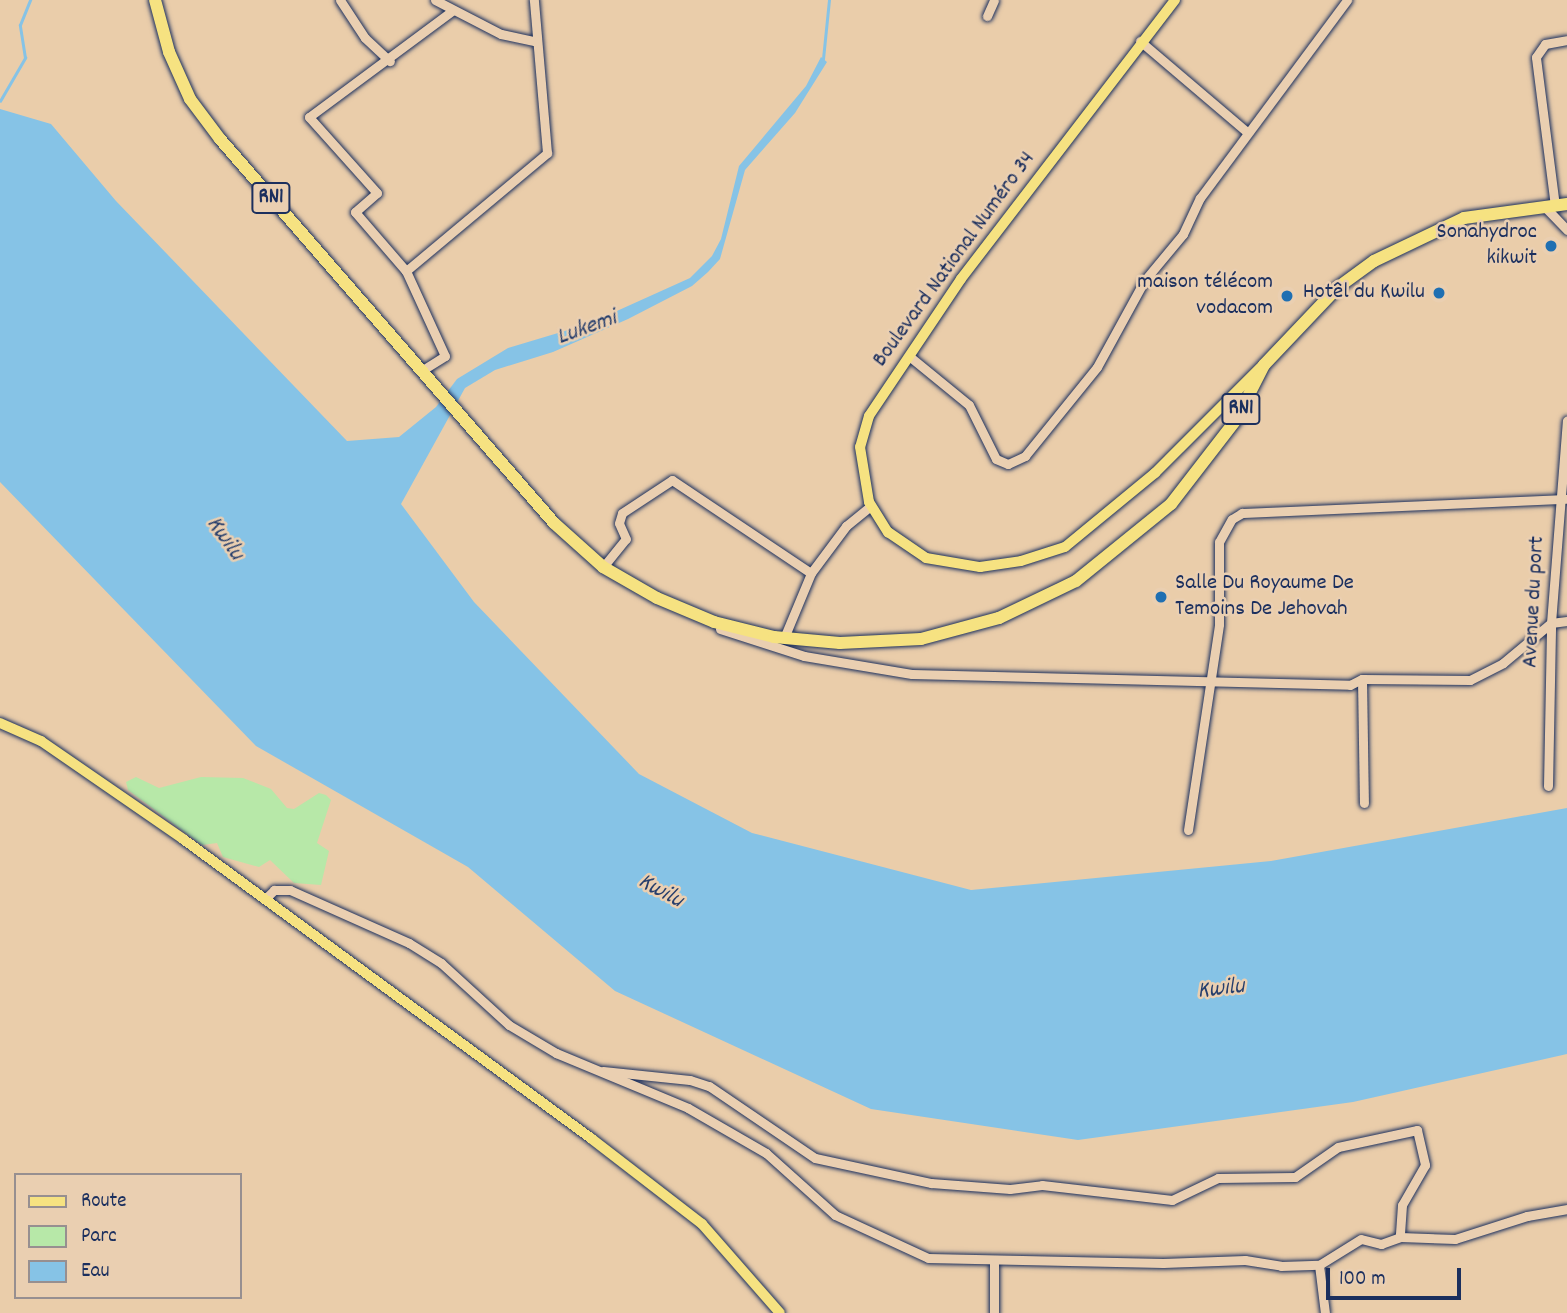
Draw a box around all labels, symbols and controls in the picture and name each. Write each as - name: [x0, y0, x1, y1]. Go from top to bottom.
- street label: Boulevard National Numéro 34: [868, 147, 1042, 373]
- road number: RN1: [250, 180, 292, 216]
- place label: Sonahydroc kikwit: [1437, 219, 1537, 273]
- marker: Sonahydroc kikwit: [1543, 238, 1559, 254]
- place label: maison télécom vodacom: [1137, 269, 1273, 323]
- place label: Hotêl du Kwilu: [1303, 279, 1425, 307]
- marker: Hotêl du Kwilu: [1431, 285, 1447, 301]
- marker: maison télécom vodacom: [1279, 288, 1295, 304]
- water label: Lukemi: [553, 305, 621, 353]
- road number: RN1: [1220, 392, 1262, 426]
- water label: Kwilu: [199, 511, 249, 567]
- street label: Avenue du port: [1518, 535, 1552, 669]
- place label: Salle Du Royaume De Temoins De Jehovah: [1175, 570, 1354, 624]
- marker: Salle Du Royaume De Temoins De Jehovah: [1153, 589, 1169, 605]
- water label: Kwilu: [632, 868, 688, 916]
- water label: Kwilu: [1196, 973, 1246, 1007]
- legend: [14, 1173, 242, 1299]
- text: Route: [81, 1187, 127, 1217]
- text: Parc: [81, 1222, 117, 1252]
- scale bar: [1329, 1254, 1464, 1298]
- text: Eau: [81, 1257, 109, 1287]
- text: 100 m: [1339, 1265, 1386, 1295]

